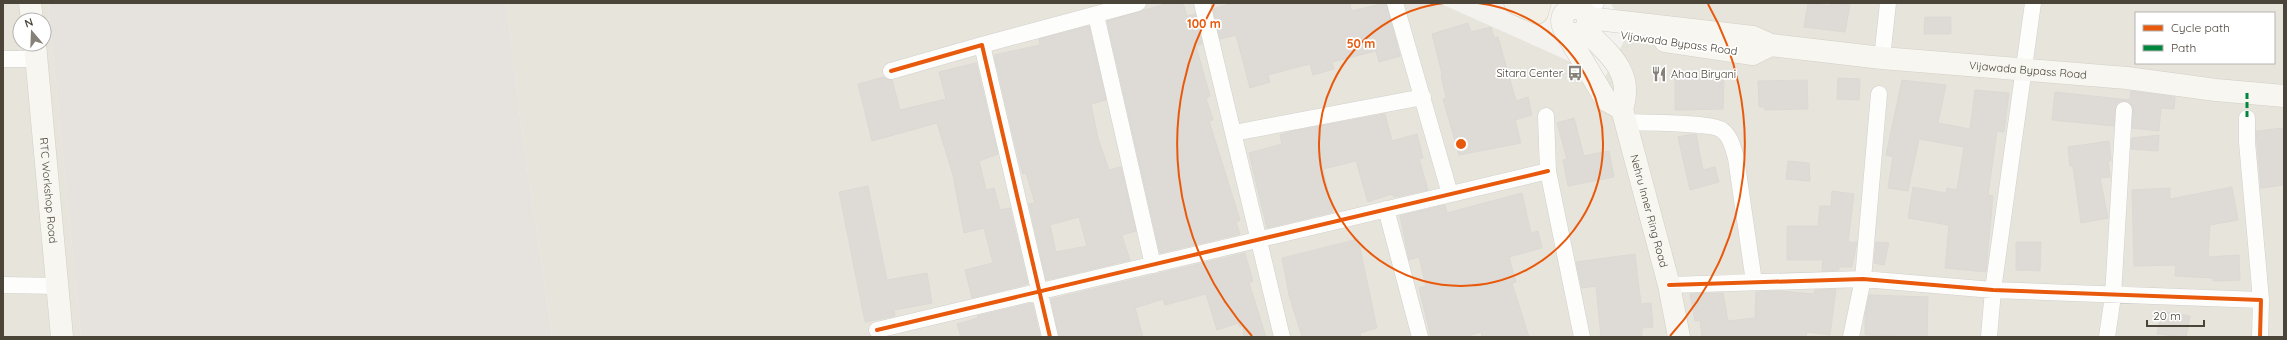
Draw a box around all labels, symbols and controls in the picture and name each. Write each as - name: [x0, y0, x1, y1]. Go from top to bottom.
- north arrow: [12, 12, 52, 52]
- legend: [2135, 12, 2275, 64]
- text: N: [23, 15, 35, 30]
- text: 100 m: [1187, 16, 1221, 31]
- text: Cycle path: [2171, 20, 2230, 35]
- street label: Vijawada Bypass Road: [1620, 28, 1738, 58]
- text: 50 m: [1347, 36, 1375, 51]
- text: Path: [2171, 40, 2196, 55]
- street label: Vijawada Bypass Road: [1969, 58, 2087, 82]
- bus stop icon: Sitara Center: [1566, 64, 1584, 82]
- restaurant icon: Ahaa Biryani: [1650, 65, 1668, 83]
- place label: Sitara Center: [1496, 66, 1564, 80]
- place label: Ahaa Biryani: [1671, 67, 1736, 81]
- street label: RTC Workshop Road: [37, 137, 60, 244]
- centre of rings: [1454, 137, 1468, 151]
- street label: Nehru Inner Ring Road: [1627, 153, 1671, 269]
- scale bar: [2147, 302, 2204, 328]
- text: 20 m: [2153, 308, 2181, 323]

